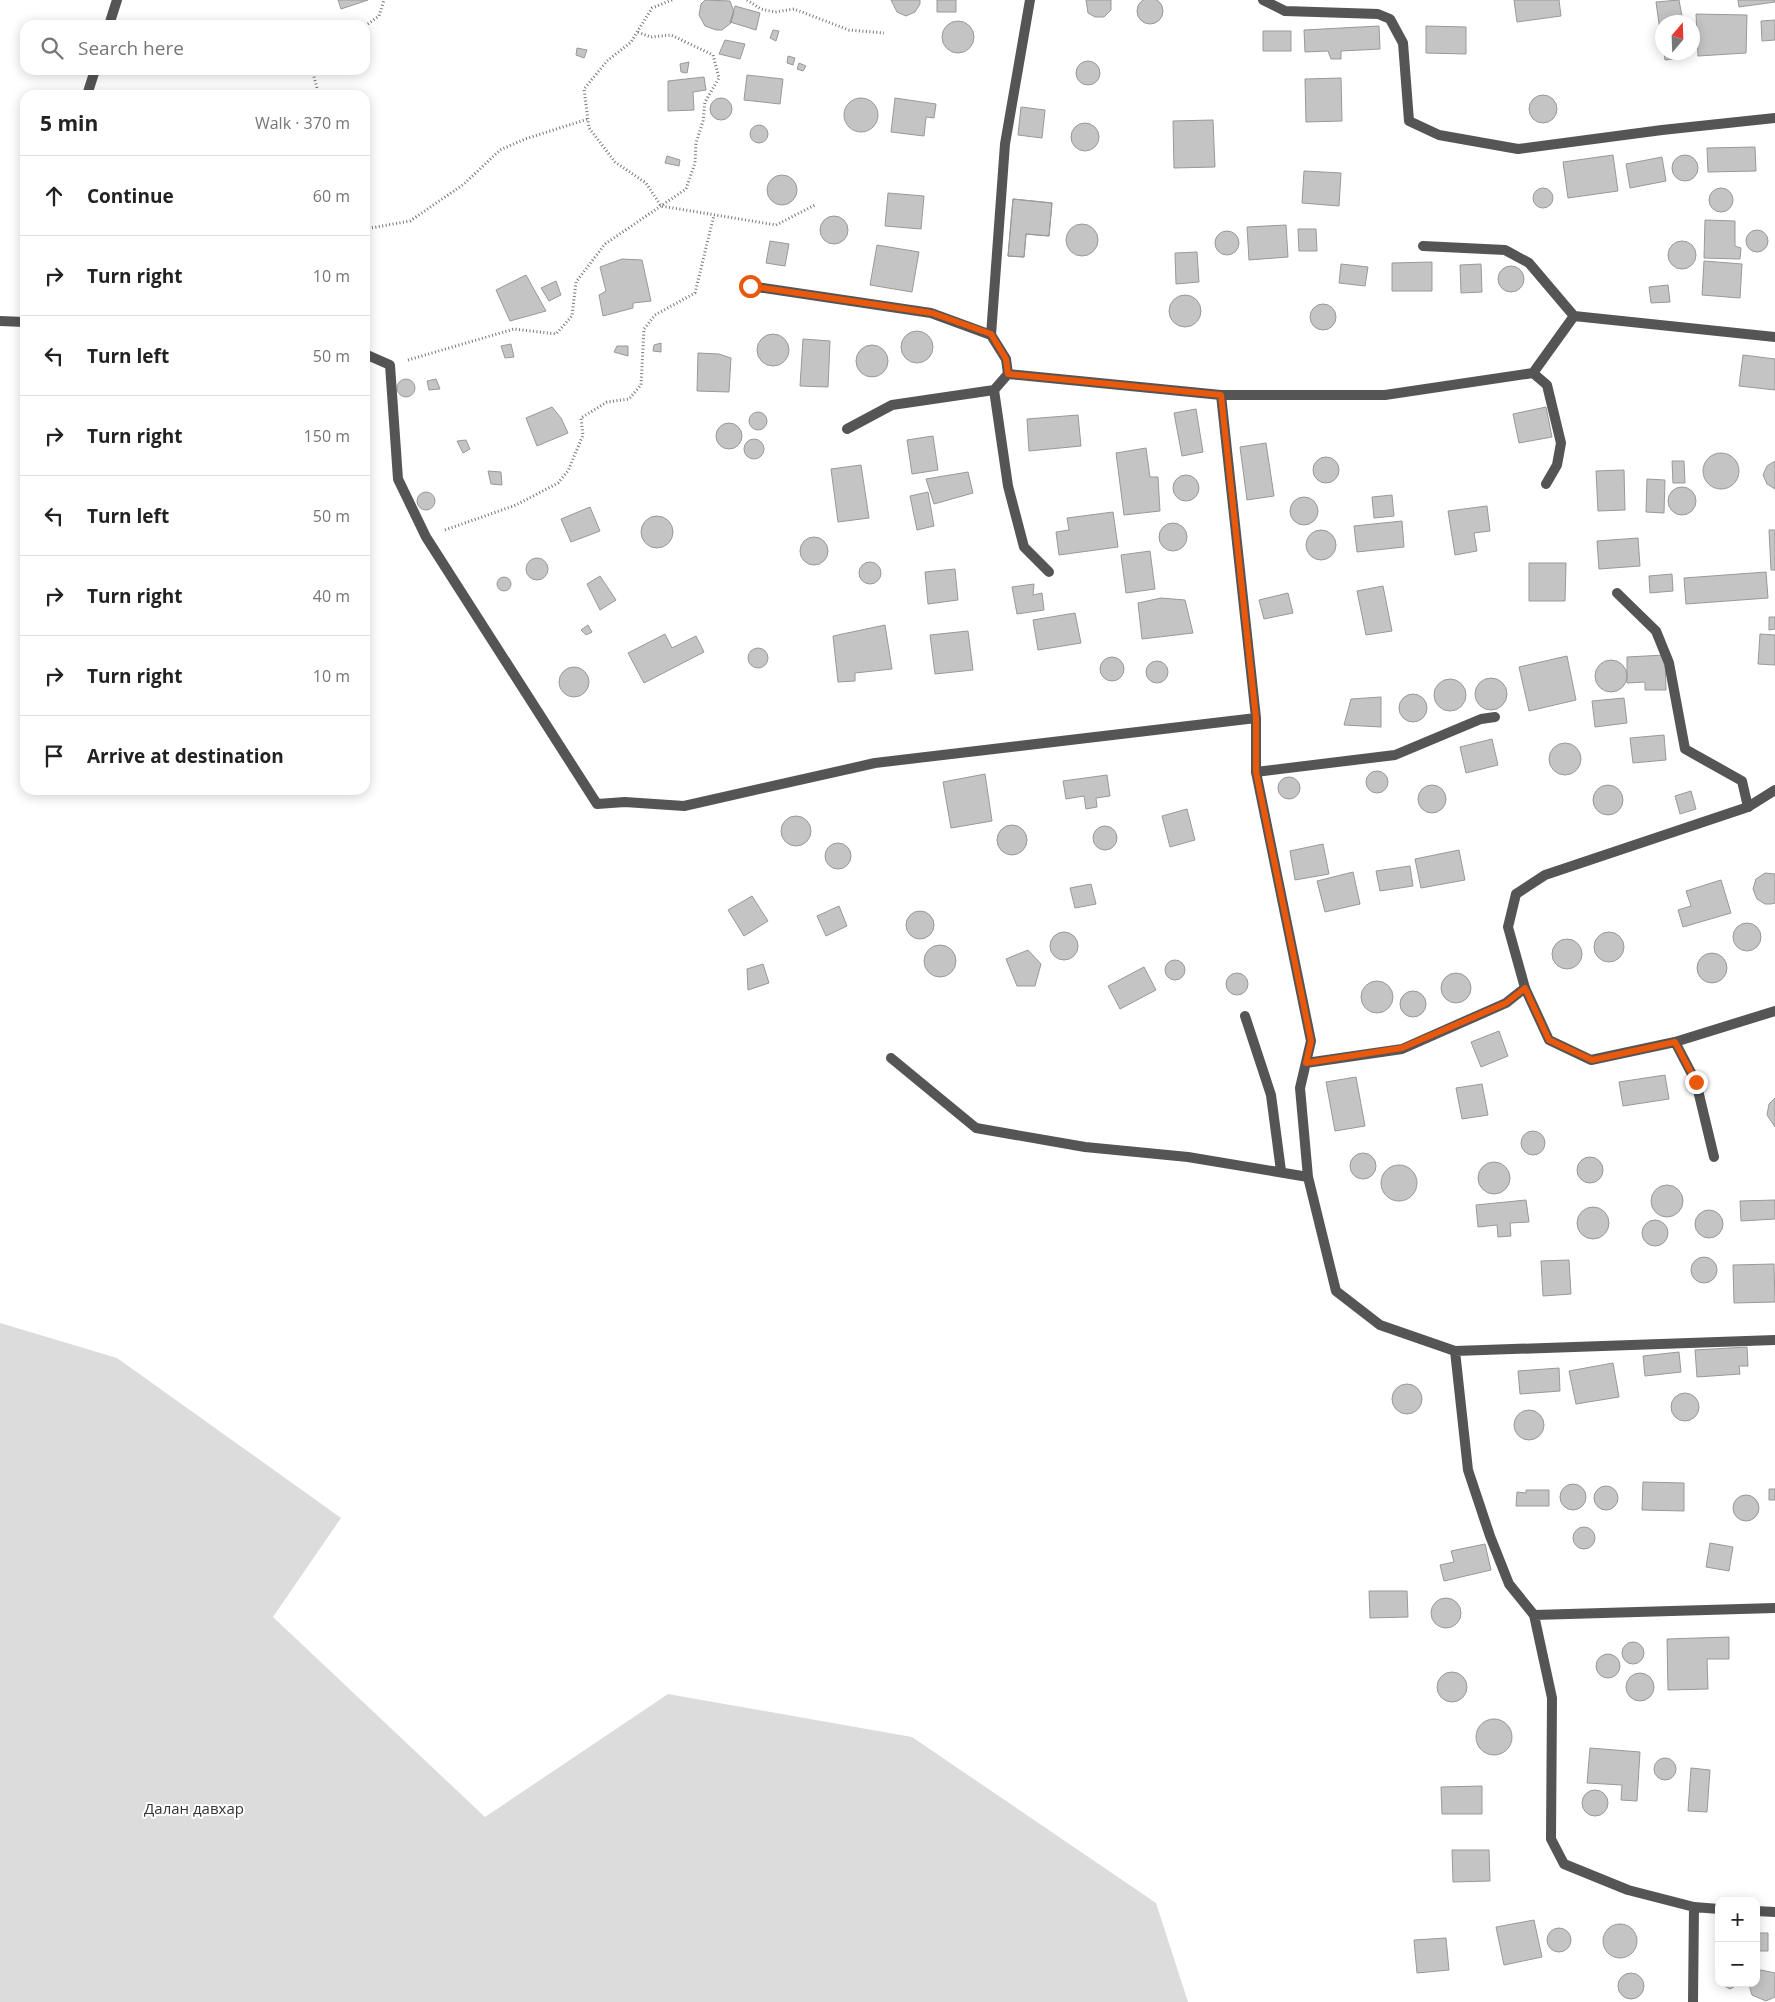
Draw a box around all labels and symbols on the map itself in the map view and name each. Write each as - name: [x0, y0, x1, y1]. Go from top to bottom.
- north arrow: [1655, 15, 1700, 60]
- route start: [739, 275, 762, 298]
- route end: [1685, 1071, 1708, 1094]
- park label: Далан давхар: [144, 1798, 244, 1818]

